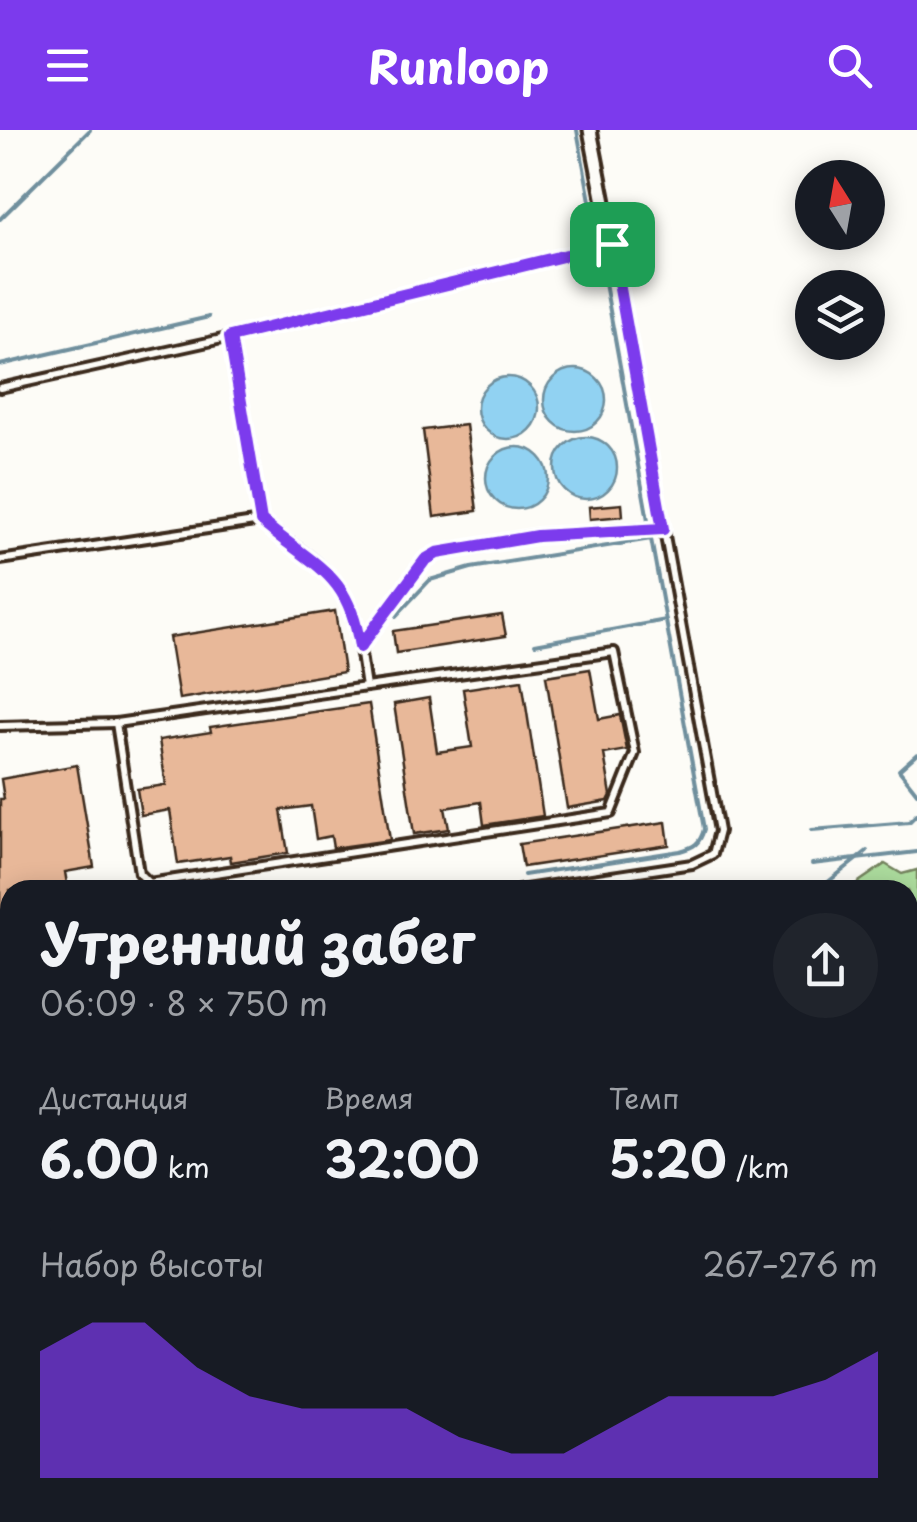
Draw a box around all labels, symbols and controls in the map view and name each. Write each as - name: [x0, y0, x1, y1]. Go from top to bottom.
- text: Runloop: [368, 31, 549, 99]
- icon: menu: [40, 38, 95, 93]
- icon: search: [822, 38, 877, 93]
- north arrow: [795, 160, 885, 250]
- map controls: [795, 160, 885, 360]
- pin: [570, 202, 655, 287]
- icon: arrive: [585, 217, 640, 272]
- button: layers: [795, 270, 885, 360]
- text: Утренний забег: [40, 900, 475, 983]
- button: share: [773, 913, 878, 1018]
- text: 06:09 · 8 × 750 m: [40, 979, 328, 1027]
- text: Дистанция: [40, 1076, 189, 1119]
- text: Время: [324, 1076, 414, 1119]
- text: Темп: [609, 1076, 679, 1119]
- text: 6.00: [40, 1119, 158, 1195]
- text: 32:00: [324, 1119, 480, 1195]
- text: 5:20: [609, 1119, 727, 1195]
- text: km: [158, 1145, 210, 1188]
- text: /km: [727, 1145, 790, 1188]
- text: Набор высоты: [40, 1240, 264, 1288]
- text: 267–276 m: [702, 1240, 878, 1288]

